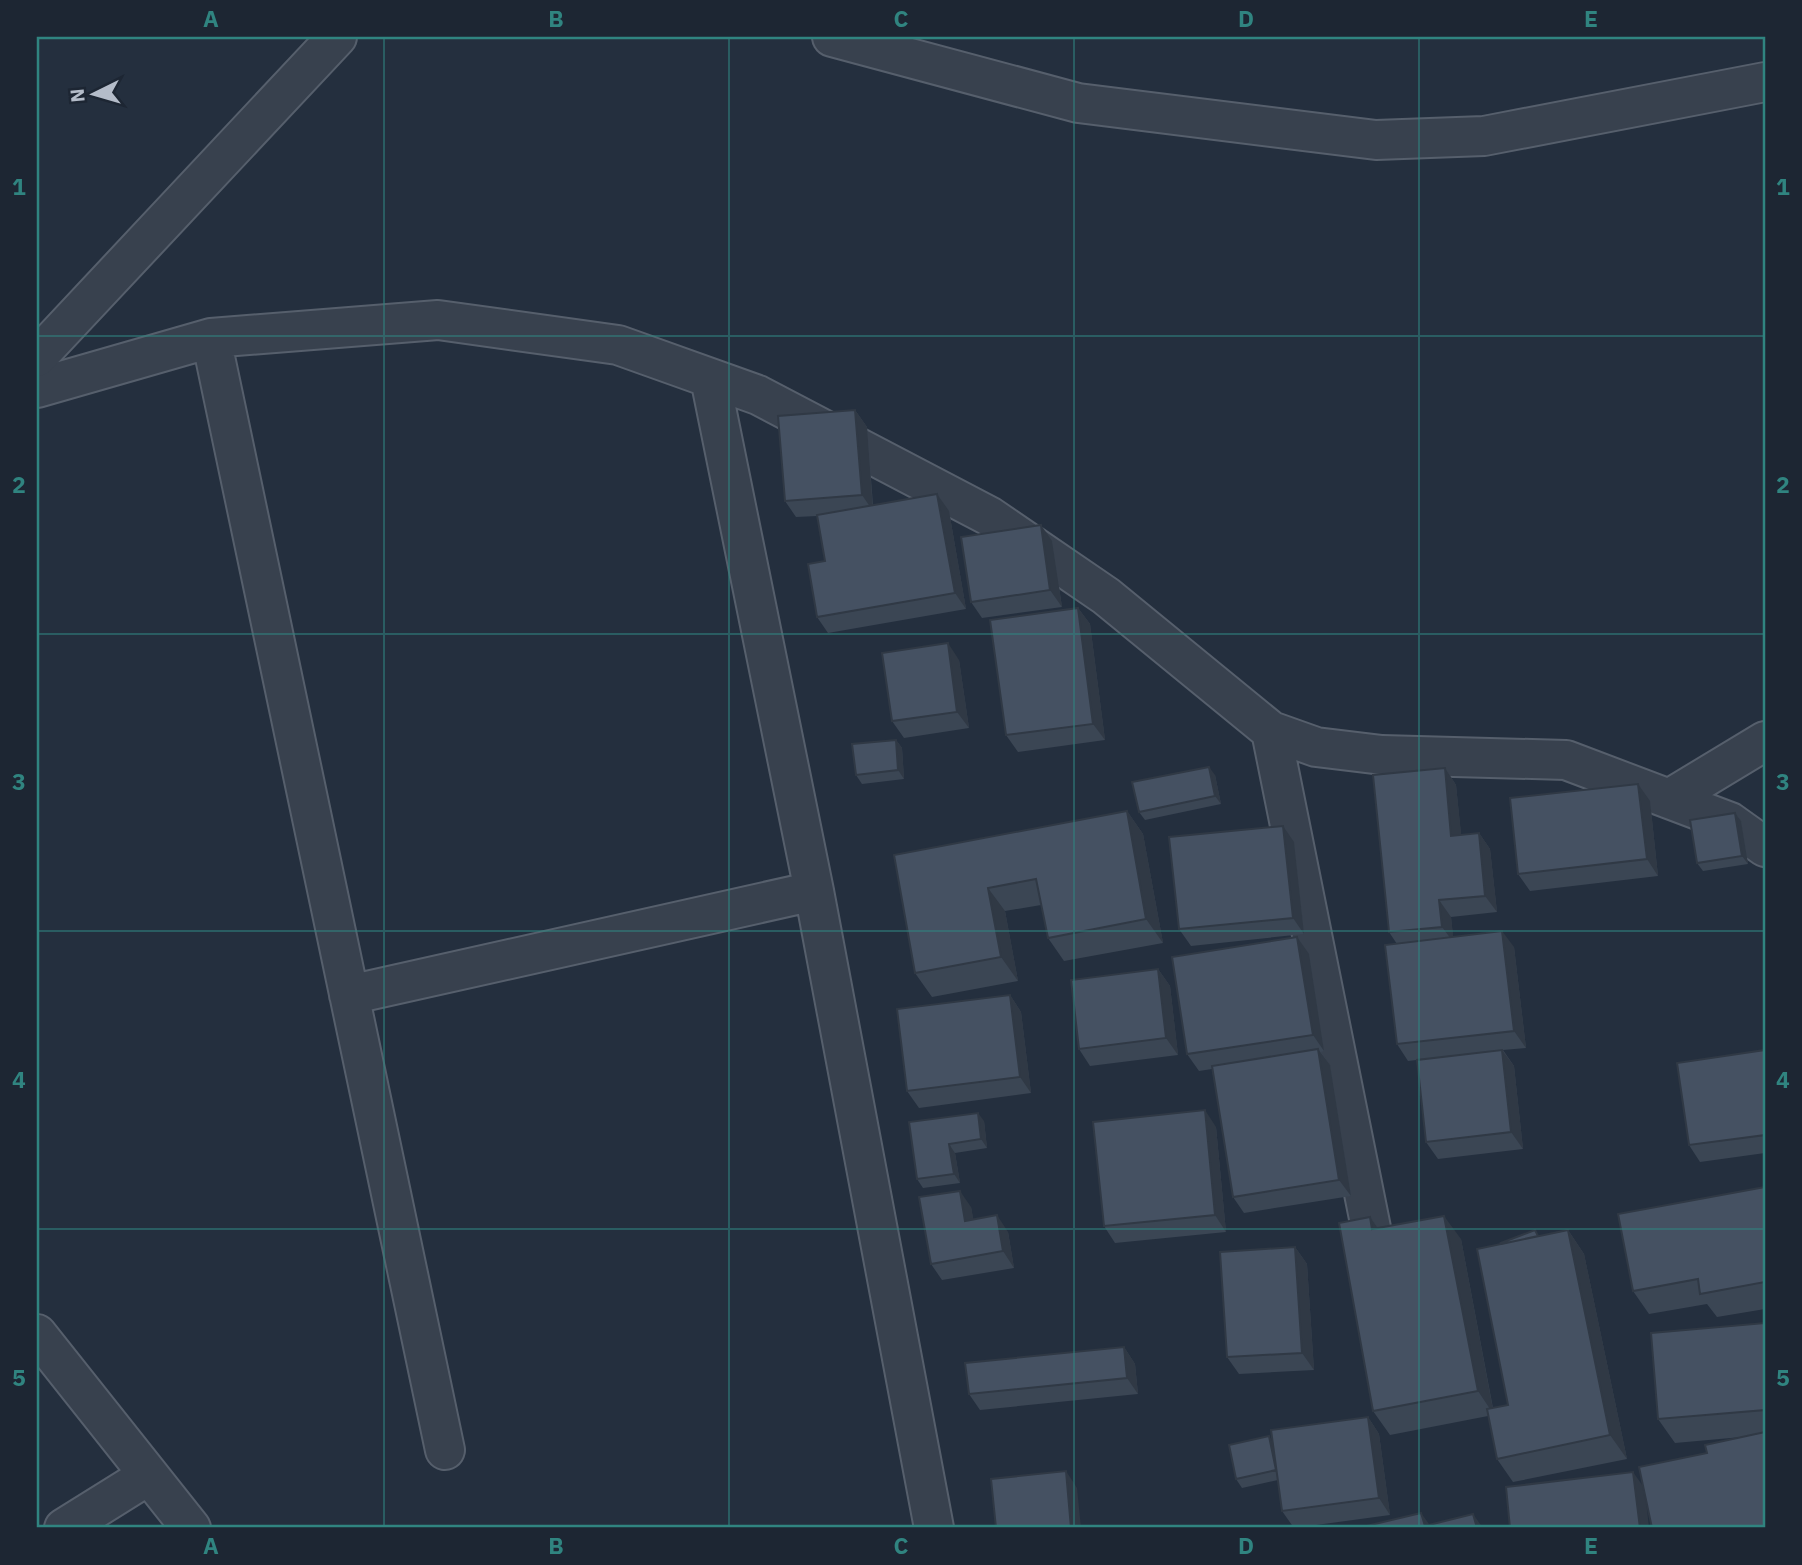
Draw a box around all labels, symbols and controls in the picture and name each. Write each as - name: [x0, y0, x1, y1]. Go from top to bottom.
- text: A: [203, 3, 219, 33]
- text: B: [548, 3, 564, 33]
- text: C: [894, 3, 909, 33]
- text: D: [1238, 3, 1254, 33]
- text: E: [1584, 3, 1598, 33]
- north arrow: [60, 60, 130, 130]
- text: N: [65, 88, 90, 103]
- text: 1: [12, 171, 26, 201]
- text: 1: [1776, 171, 1790, 201]
- text: 2: [12, 469, 26, 499]
- text: 2: [1776, 469, 1790, 499]
- text: 3: [12, 766, 26, 796]
- text: 3: [1776, 766, 1790, 796]
- text: 4: [12, 1064, 26, 1094]
- text: 4: [1776, 1064, 1790, 1094]
- text: 5: [12, 1362, 26, 1392]
- text: 5: [1776, 1362, 1790, 1392]
- text: A: [203, 1530, 219, 1560]
- text: B: [548, 1530, 564, 1560]
- text: C: [894, 1530, 909, 1560]
- text: D: [1238, 1530, 1254, 1560]
- text: E: [1584, 1530, 1598, 1560]

